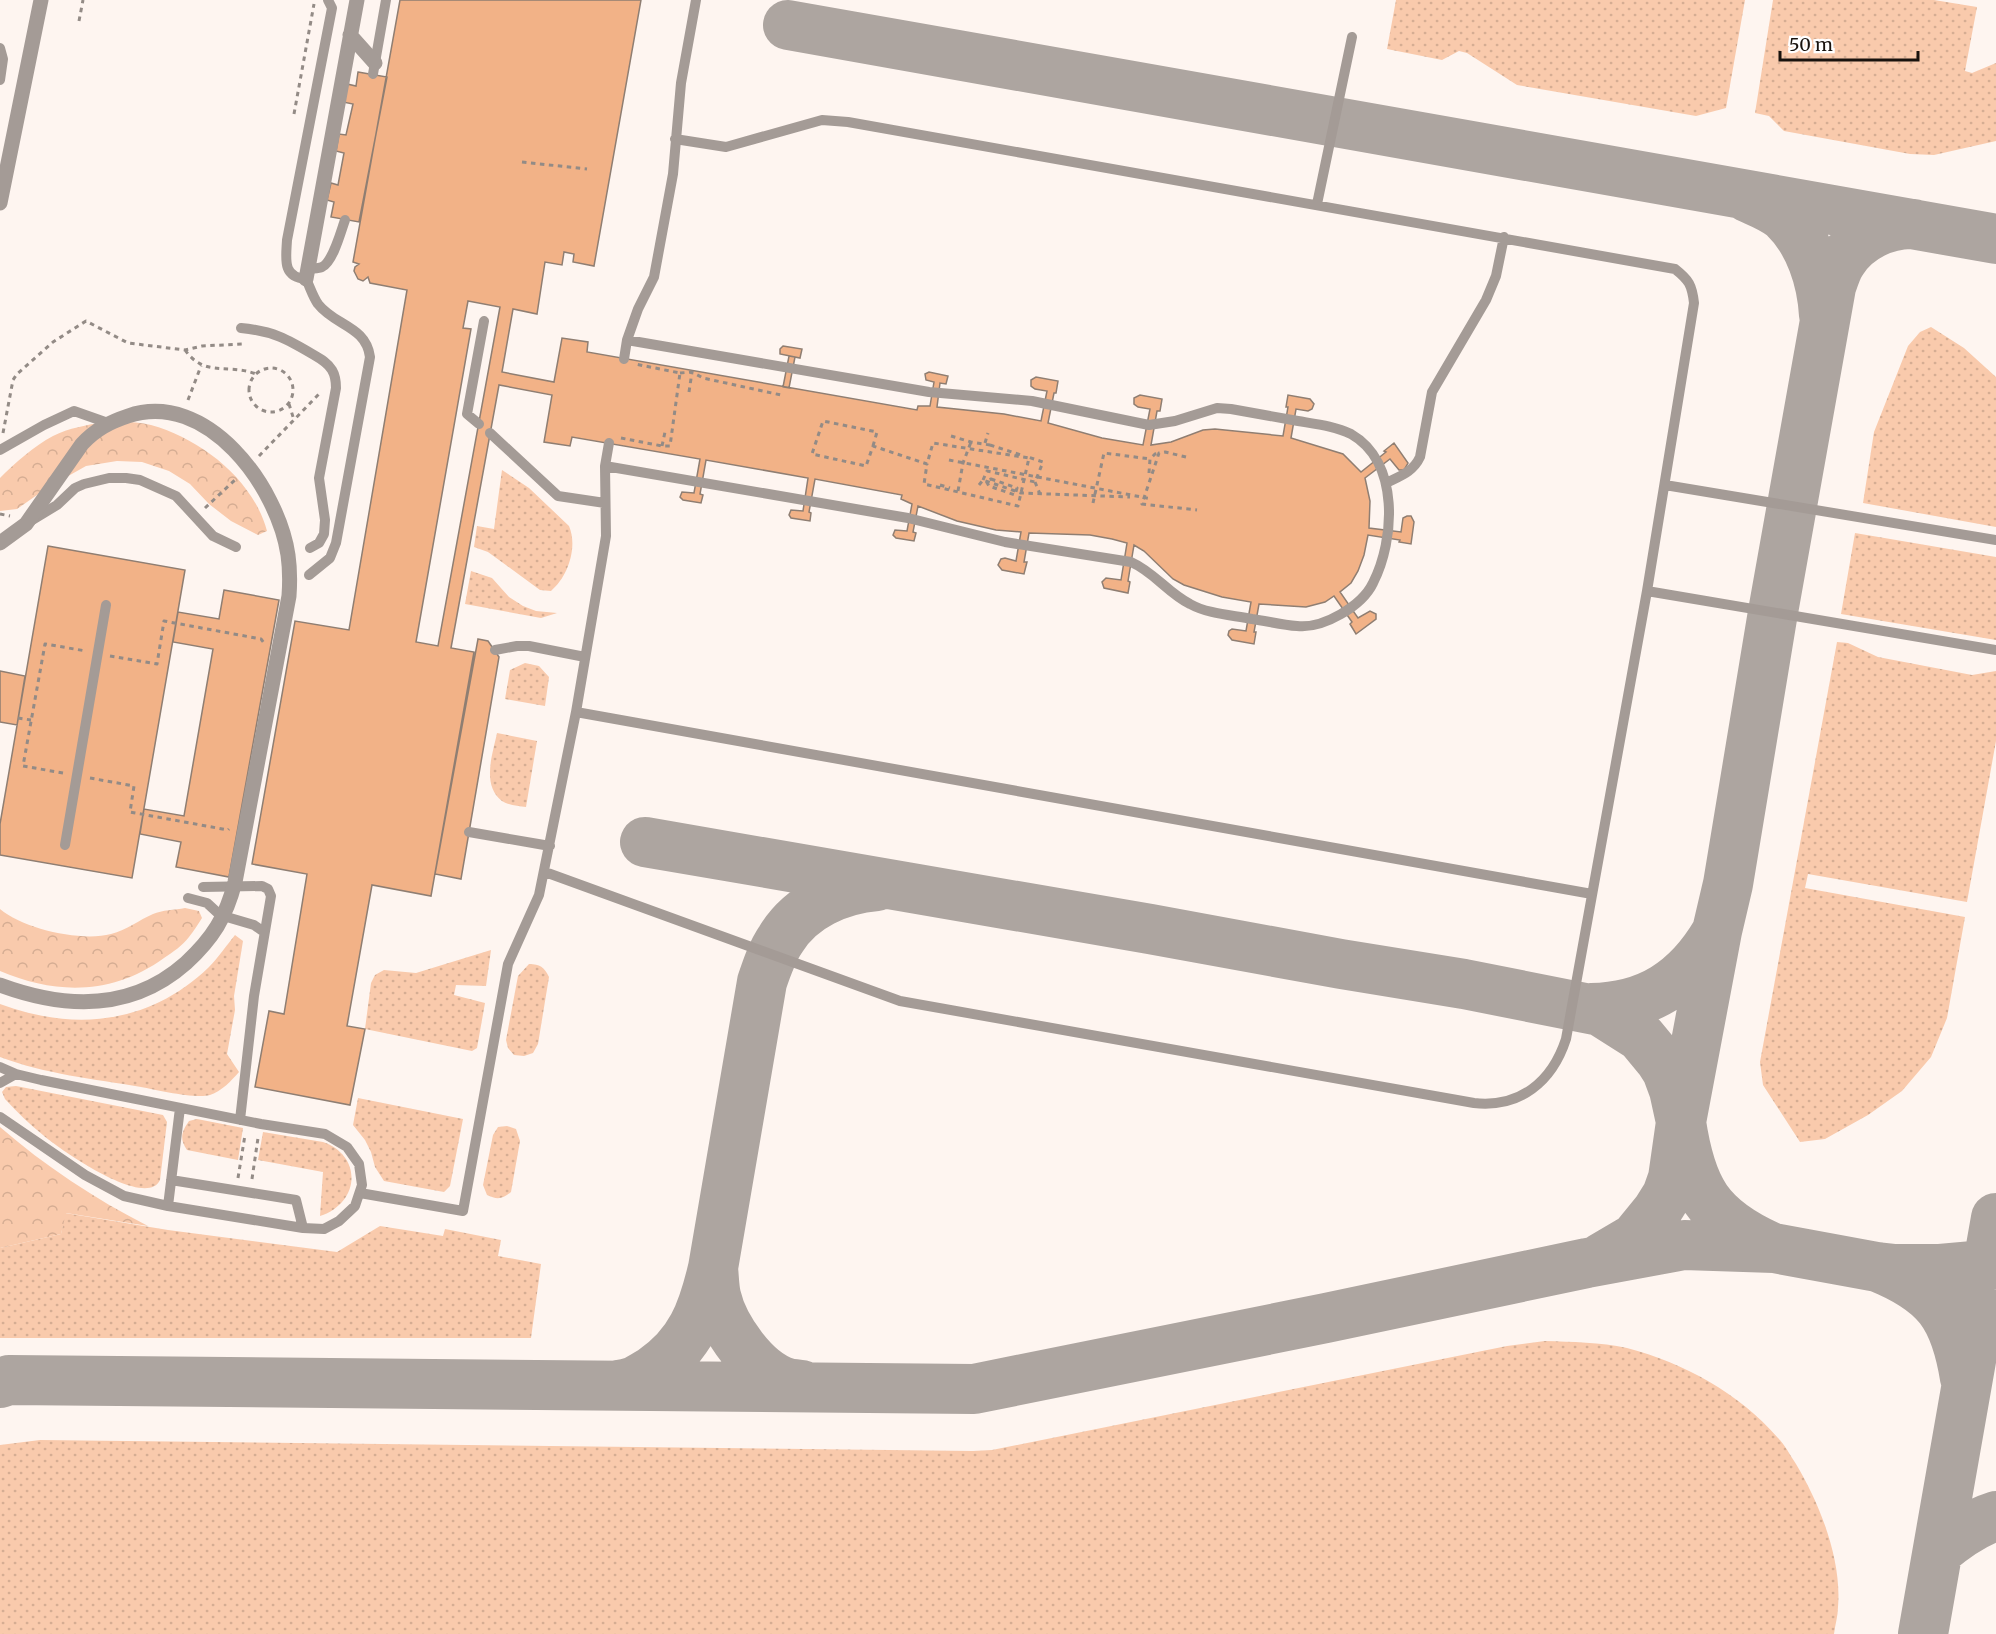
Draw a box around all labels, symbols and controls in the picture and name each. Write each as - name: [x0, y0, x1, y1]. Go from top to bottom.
- scale bar: [1780, 24, 1918, 62]
- text: 50 m: [1789, 33, 1833, 56]

